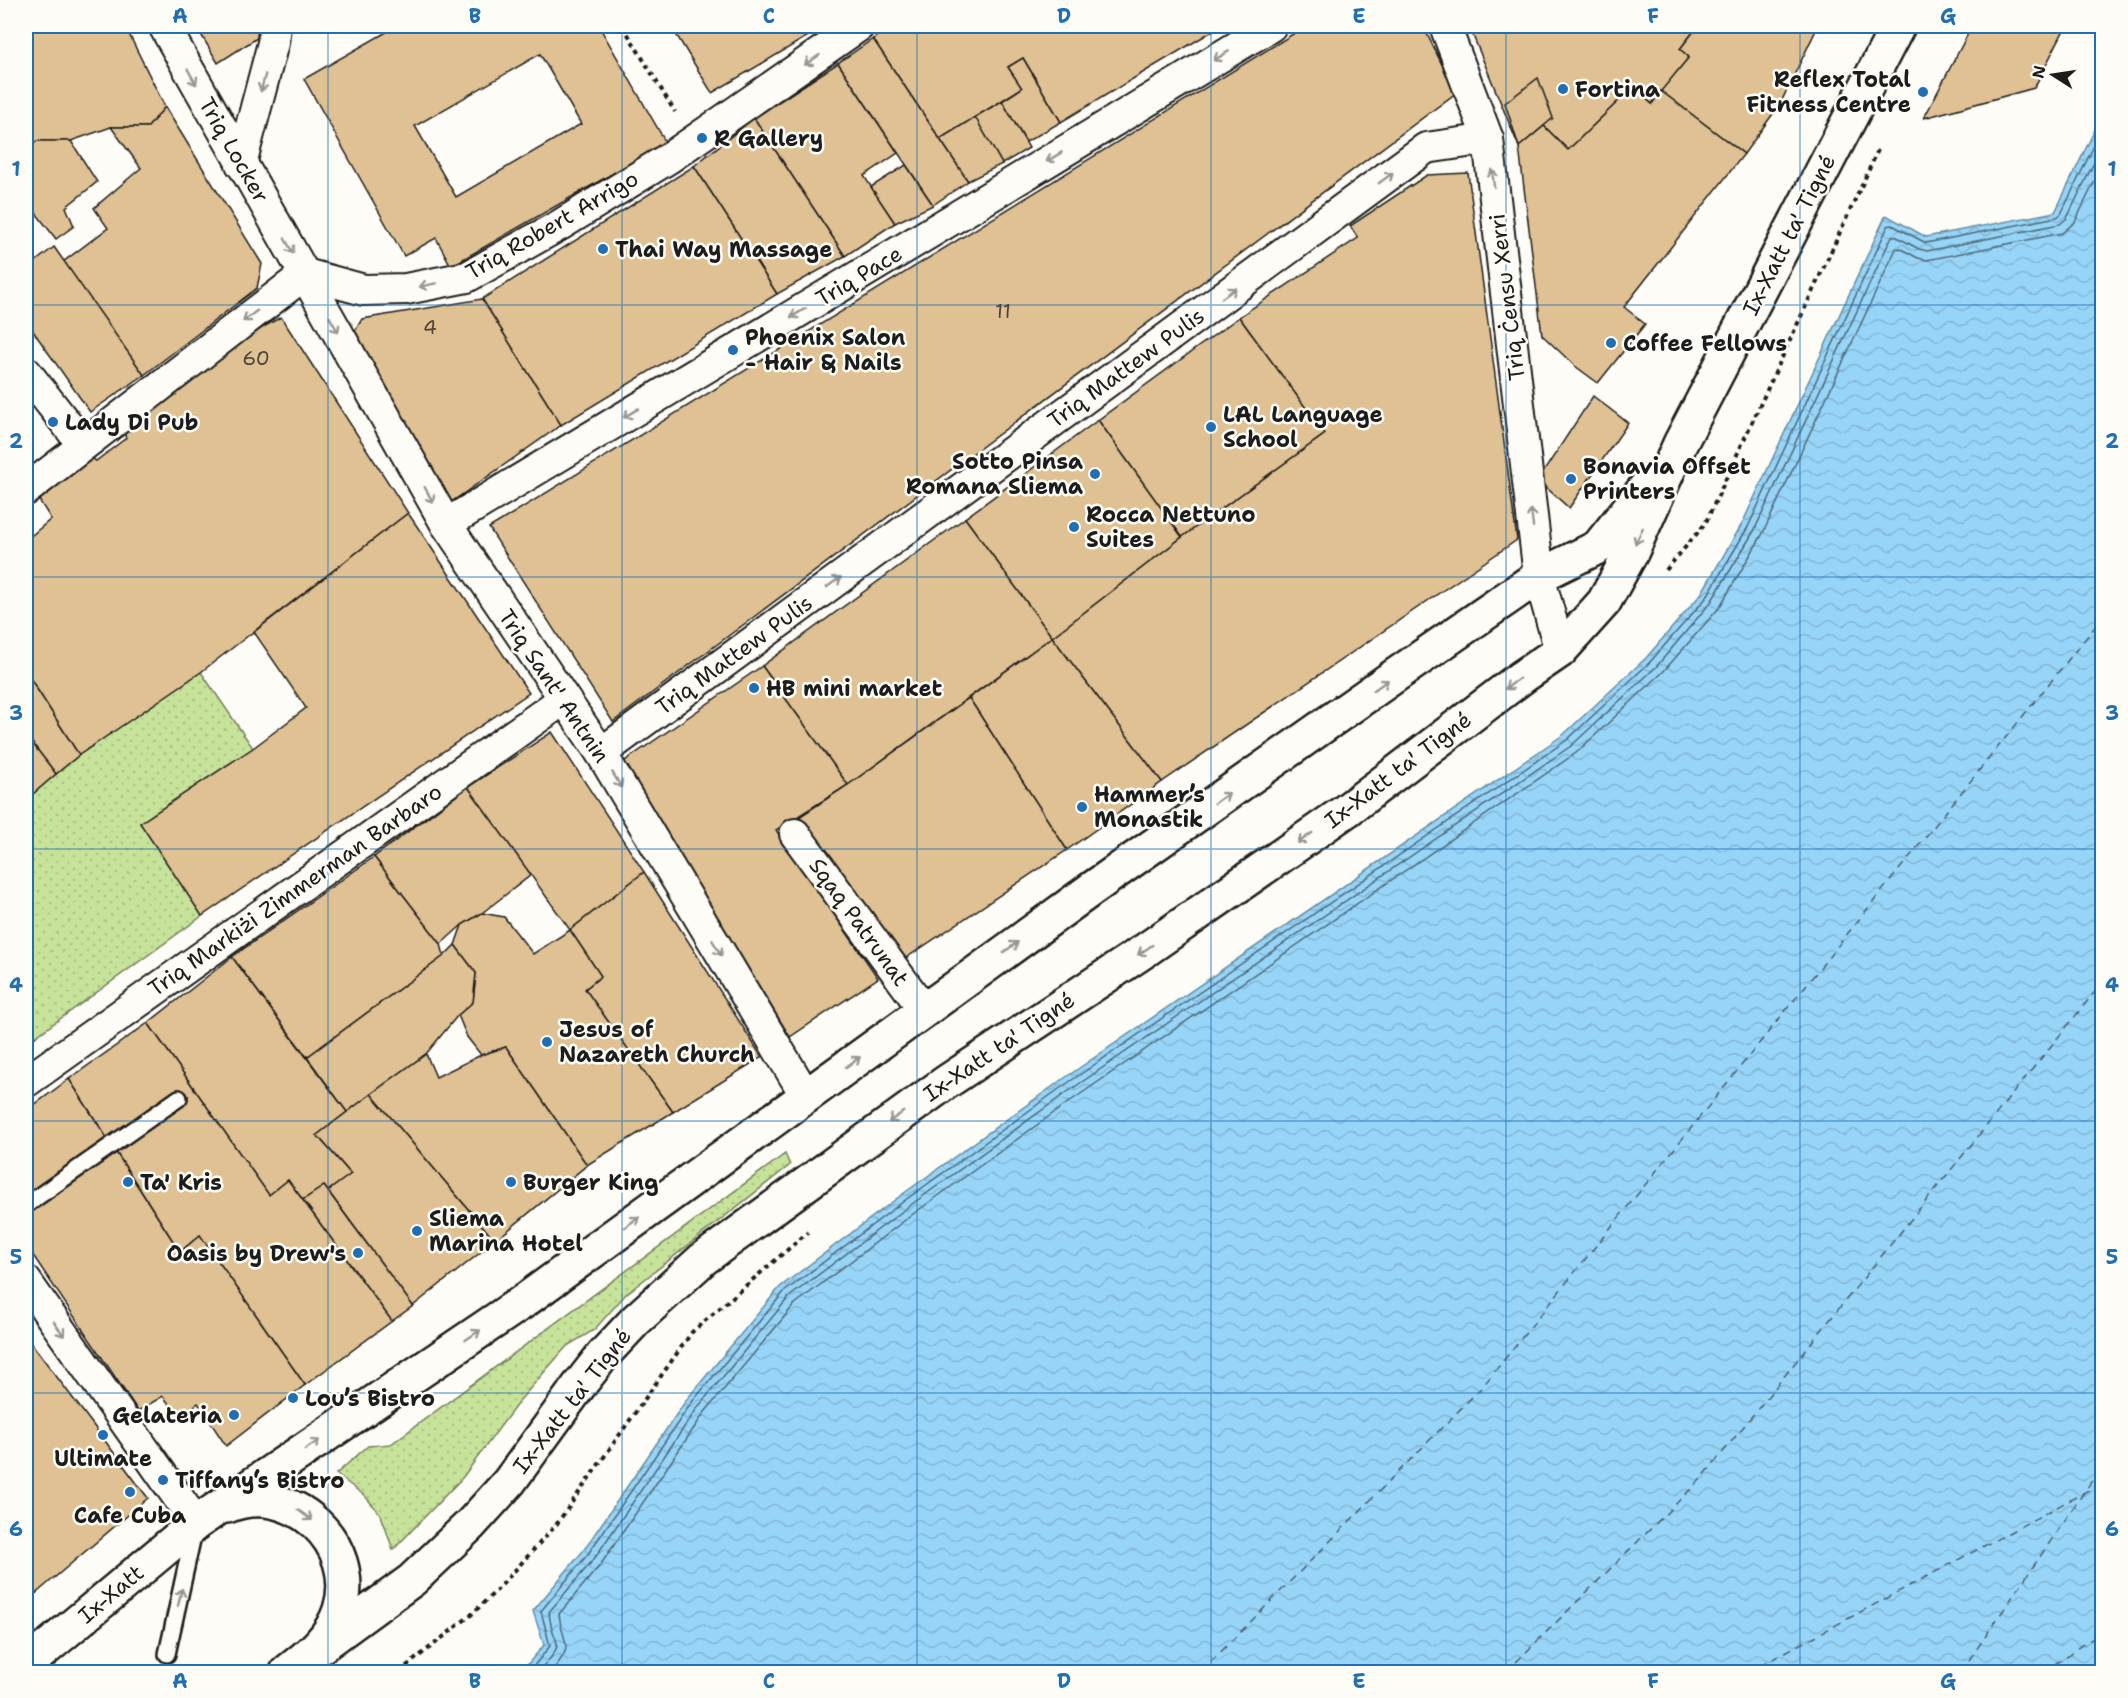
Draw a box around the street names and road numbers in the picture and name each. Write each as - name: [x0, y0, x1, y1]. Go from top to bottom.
- street label: Triq Locker: [192, 92, 276, 208]
- street label: Ix-Xatt ta' Tigné: [1736, 150, 1842, 320]
- street label: Triq Robert Arrigo: [460, 164, 644, 286]
- street label: Triq Ċensu Xerri: [1482, 212, 1532, 382]
- street label: Triq Pace: [810, 239, 908, 313]
- street label: Triq Mattew Pulis: [1042, 301, 1210, 435]
- street label: Triq Mattew Pulis: [650, 588, 818, 722]
- street label: Triq Sant' Antnin: [492, 604, 616, 768]
- street label: Ix-Xatt ta' Tigné: [1319, 705, 1477, 835]
- street label: Triq Markiżi Zimmerman Barbaro: [142, 777, 448, 1003]
- street label: Sqaq Patrunat: [803, 852, 915, 992]
- street label: Ix-Xatt ta' Tigné: [918, 986, 1080, 1108]
- street label: Ix-Xatt ta' Tigné: [506, 1322, 638, 1480]
- street label: Ix-Xatt: [72, 1558, 150, 1630]

